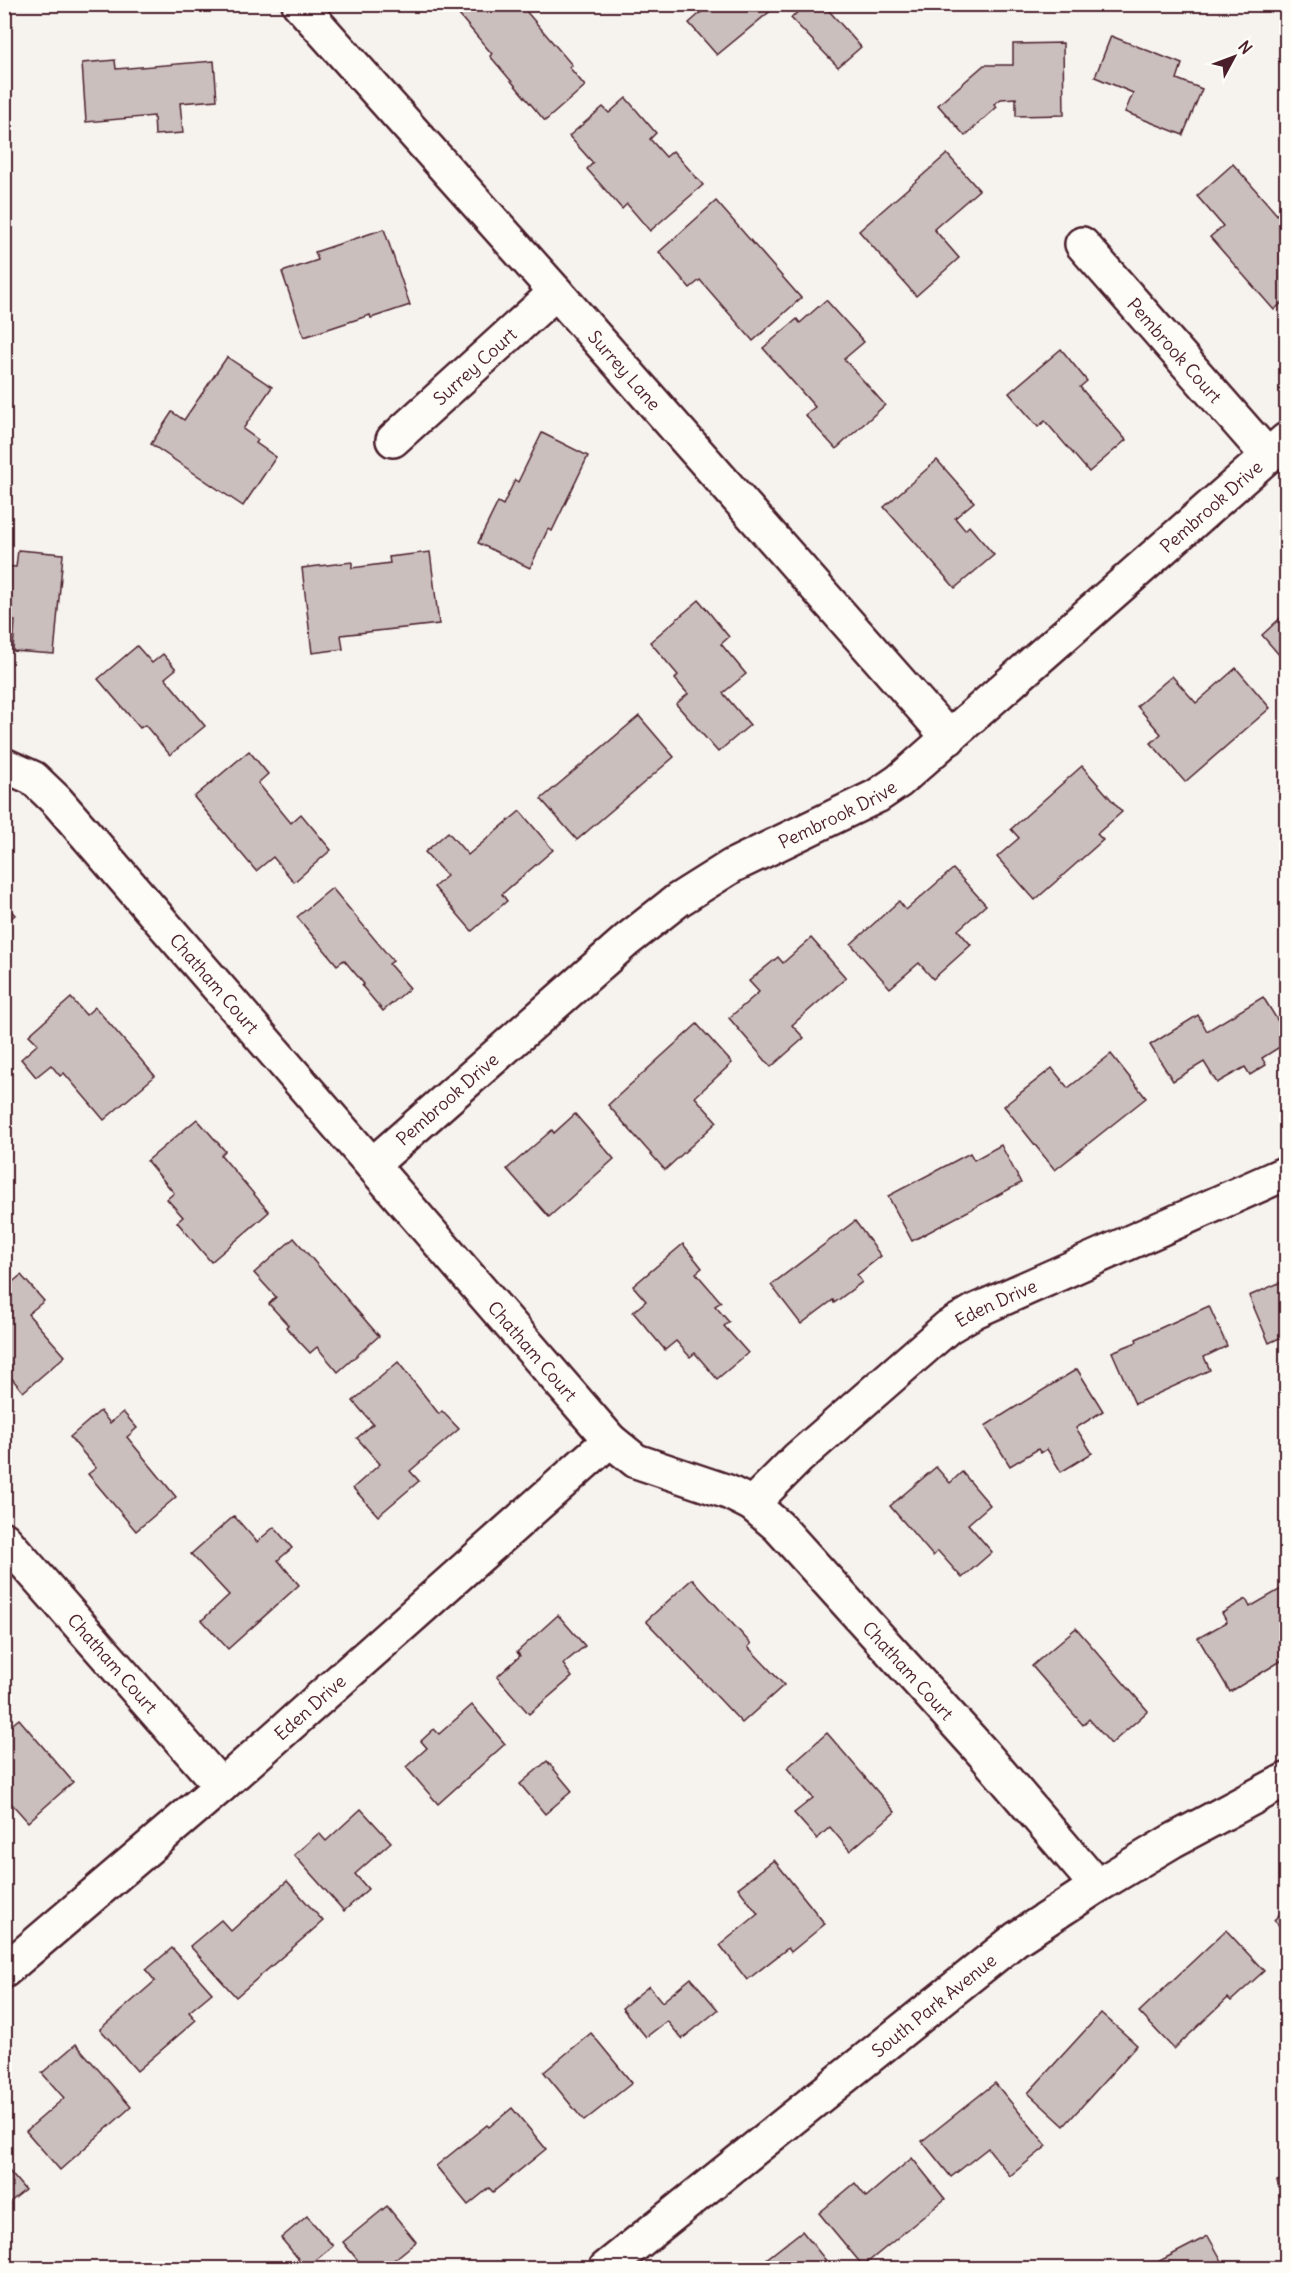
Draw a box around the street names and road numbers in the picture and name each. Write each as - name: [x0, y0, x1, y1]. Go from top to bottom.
- street label: Pembrook Court: [1123, 293, 1227, 407]
- street label: Surrey Court: [428, 322, 521, 410]
- street label: Surrey Lane: [583, 325, 666, 415]
- street label: Pembrook Drive: [1155, 455, 1267, 558]
- street label: Pembrook Drive: [774, 775, 901, 853]
- street label: Chatham Court: [165, 928, 264, 1038]
- street label: Pembrook Drive: [391, 1048, 503, 1150]
- street label: Eden Drive: [951, 1274, 1040, 1332]
- street label: Chatham Court: [483, 1296, 582, 1406]
- street label: Chatham Court: [63, 1608, 163, 1718]
- street label: Chatham Court: [858, 1616, 959, 1725]
- street label: Eden Drive: [269, 1669, 350, 1745]
- street label: South Park Avenue: [867, 1948, 1001, 2062]

